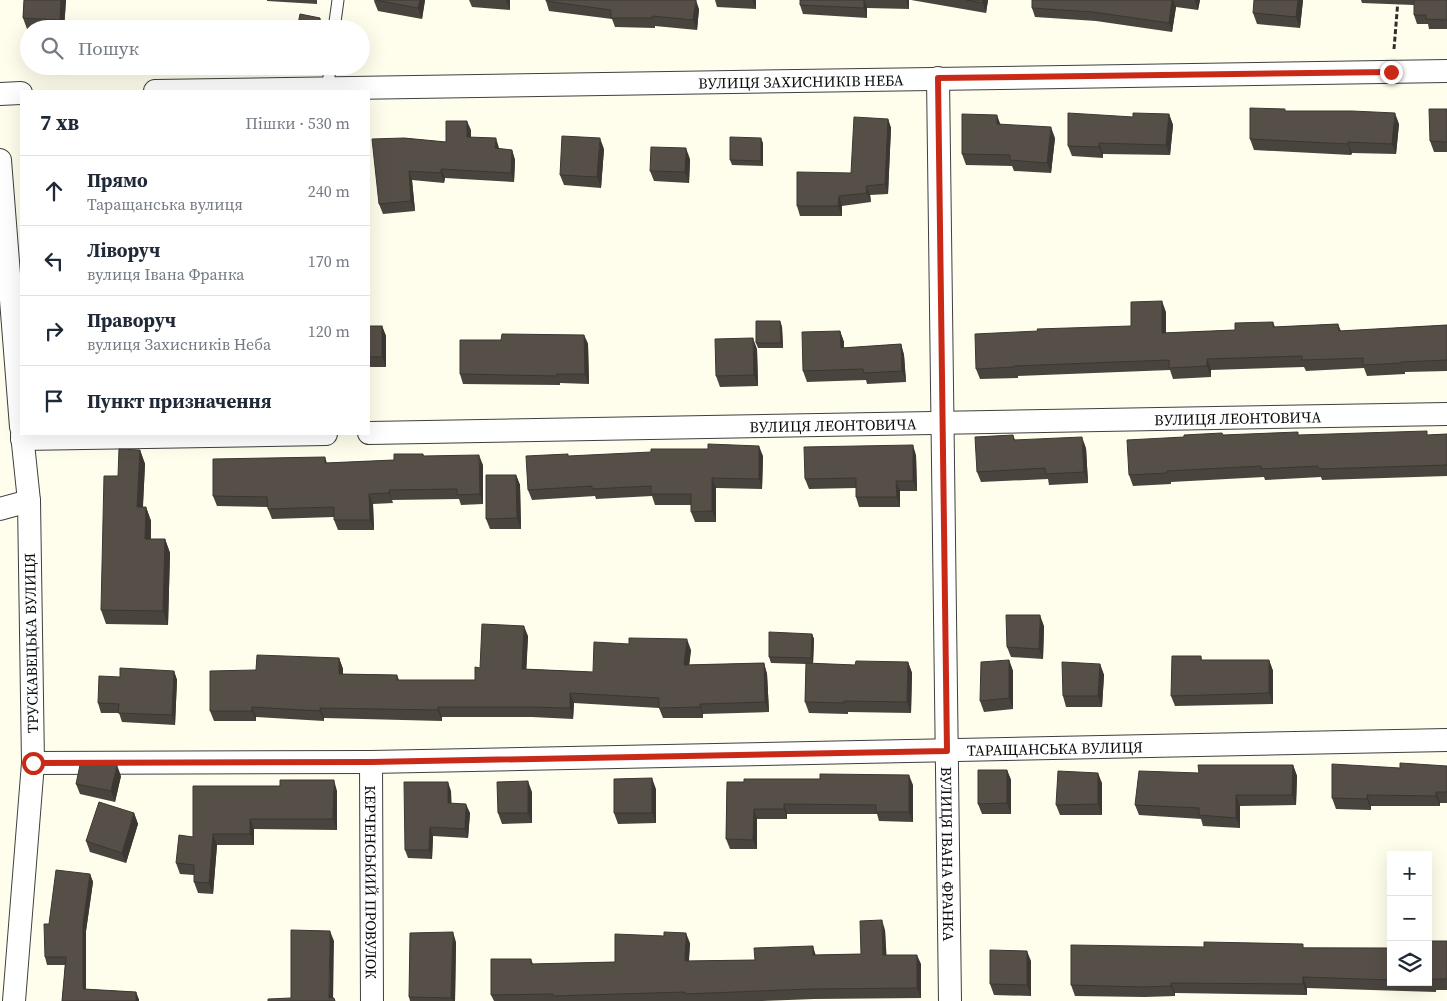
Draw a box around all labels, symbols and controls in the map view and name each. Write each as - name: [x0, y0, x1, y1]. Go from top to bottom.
- search box: [20, 20, 370, 75]
- icon: search: [38, 34, 66, 62]
- text: Пошук: [78, 35, 139, 61]
- route end: [1380, 61, 1403, 84]
- street label: ВУЛИЦЯ ЗАХИСНИКІВ НЕБА: [698, 69, 904, 93]
- text: 7 хв: [40, 108, 79, 137]
- text: Пішки · 530 m: [246, 112, 350, 134]
- text: Прямо: [87, 167, 148, 193]
- icon: ahead: [40, 177, 68, 205]
- text: 240 m: [308, 180, 350, 202]
- text: Таращанська вулиця: [87, 193, 243, 215]
- text: Ліворуч: [87, 237, 160, 263]
- icon: left: [40, 247, 68, 275]
- text: 170 m: [308, 250, 350, 272]
- text: вулиця Івана Франка: [87, 263, 245, 285]
- text: Праворуч: [87, 307, 176, 333]
- icon: right: [40, 317, 68, 345]
- text: 120 m: [308, 320, 350, 342]
- text: вулиця Захисників Неба: [87, 333, 271, 355]
- icon: arrive: [40, 387, 68, 415]
- text: Пункт призначення: [87, 388, 272, 414]
- street label: ВУЛИЦЯ ЛЕОНТОВИЧА: [1154, 406, 1322, 430]
- street label: ВУЛИЦЯ ЛЕОНТОВИЧА: [749, 413, 917, 437]
- street label: ТРУСКАВЕЦЬКА ВУЛИЦЯ: [19, 552, 43, 733]
- street label: ТАРАЩАНСЬКА ВУЛИЦЯ: [967, 736, 1143, 760]
- route start: [22, 752, 45, 775]
- street label: ВУЛИЦЯ ІВАНА ФРАНКА: [936, 766, 960, 941]
- street label: КЕРЧЕНСЬКИЙ ПРОВУЛОК: [361, 785, 382, 979]
- map controls: [1387, 851, 1432, 986]
- button: +: [1387, 851, 1432, 896]
- button: −: [1387, 896, 1432, 941]
- button: layers: [1387, 941, 1432, 986]

